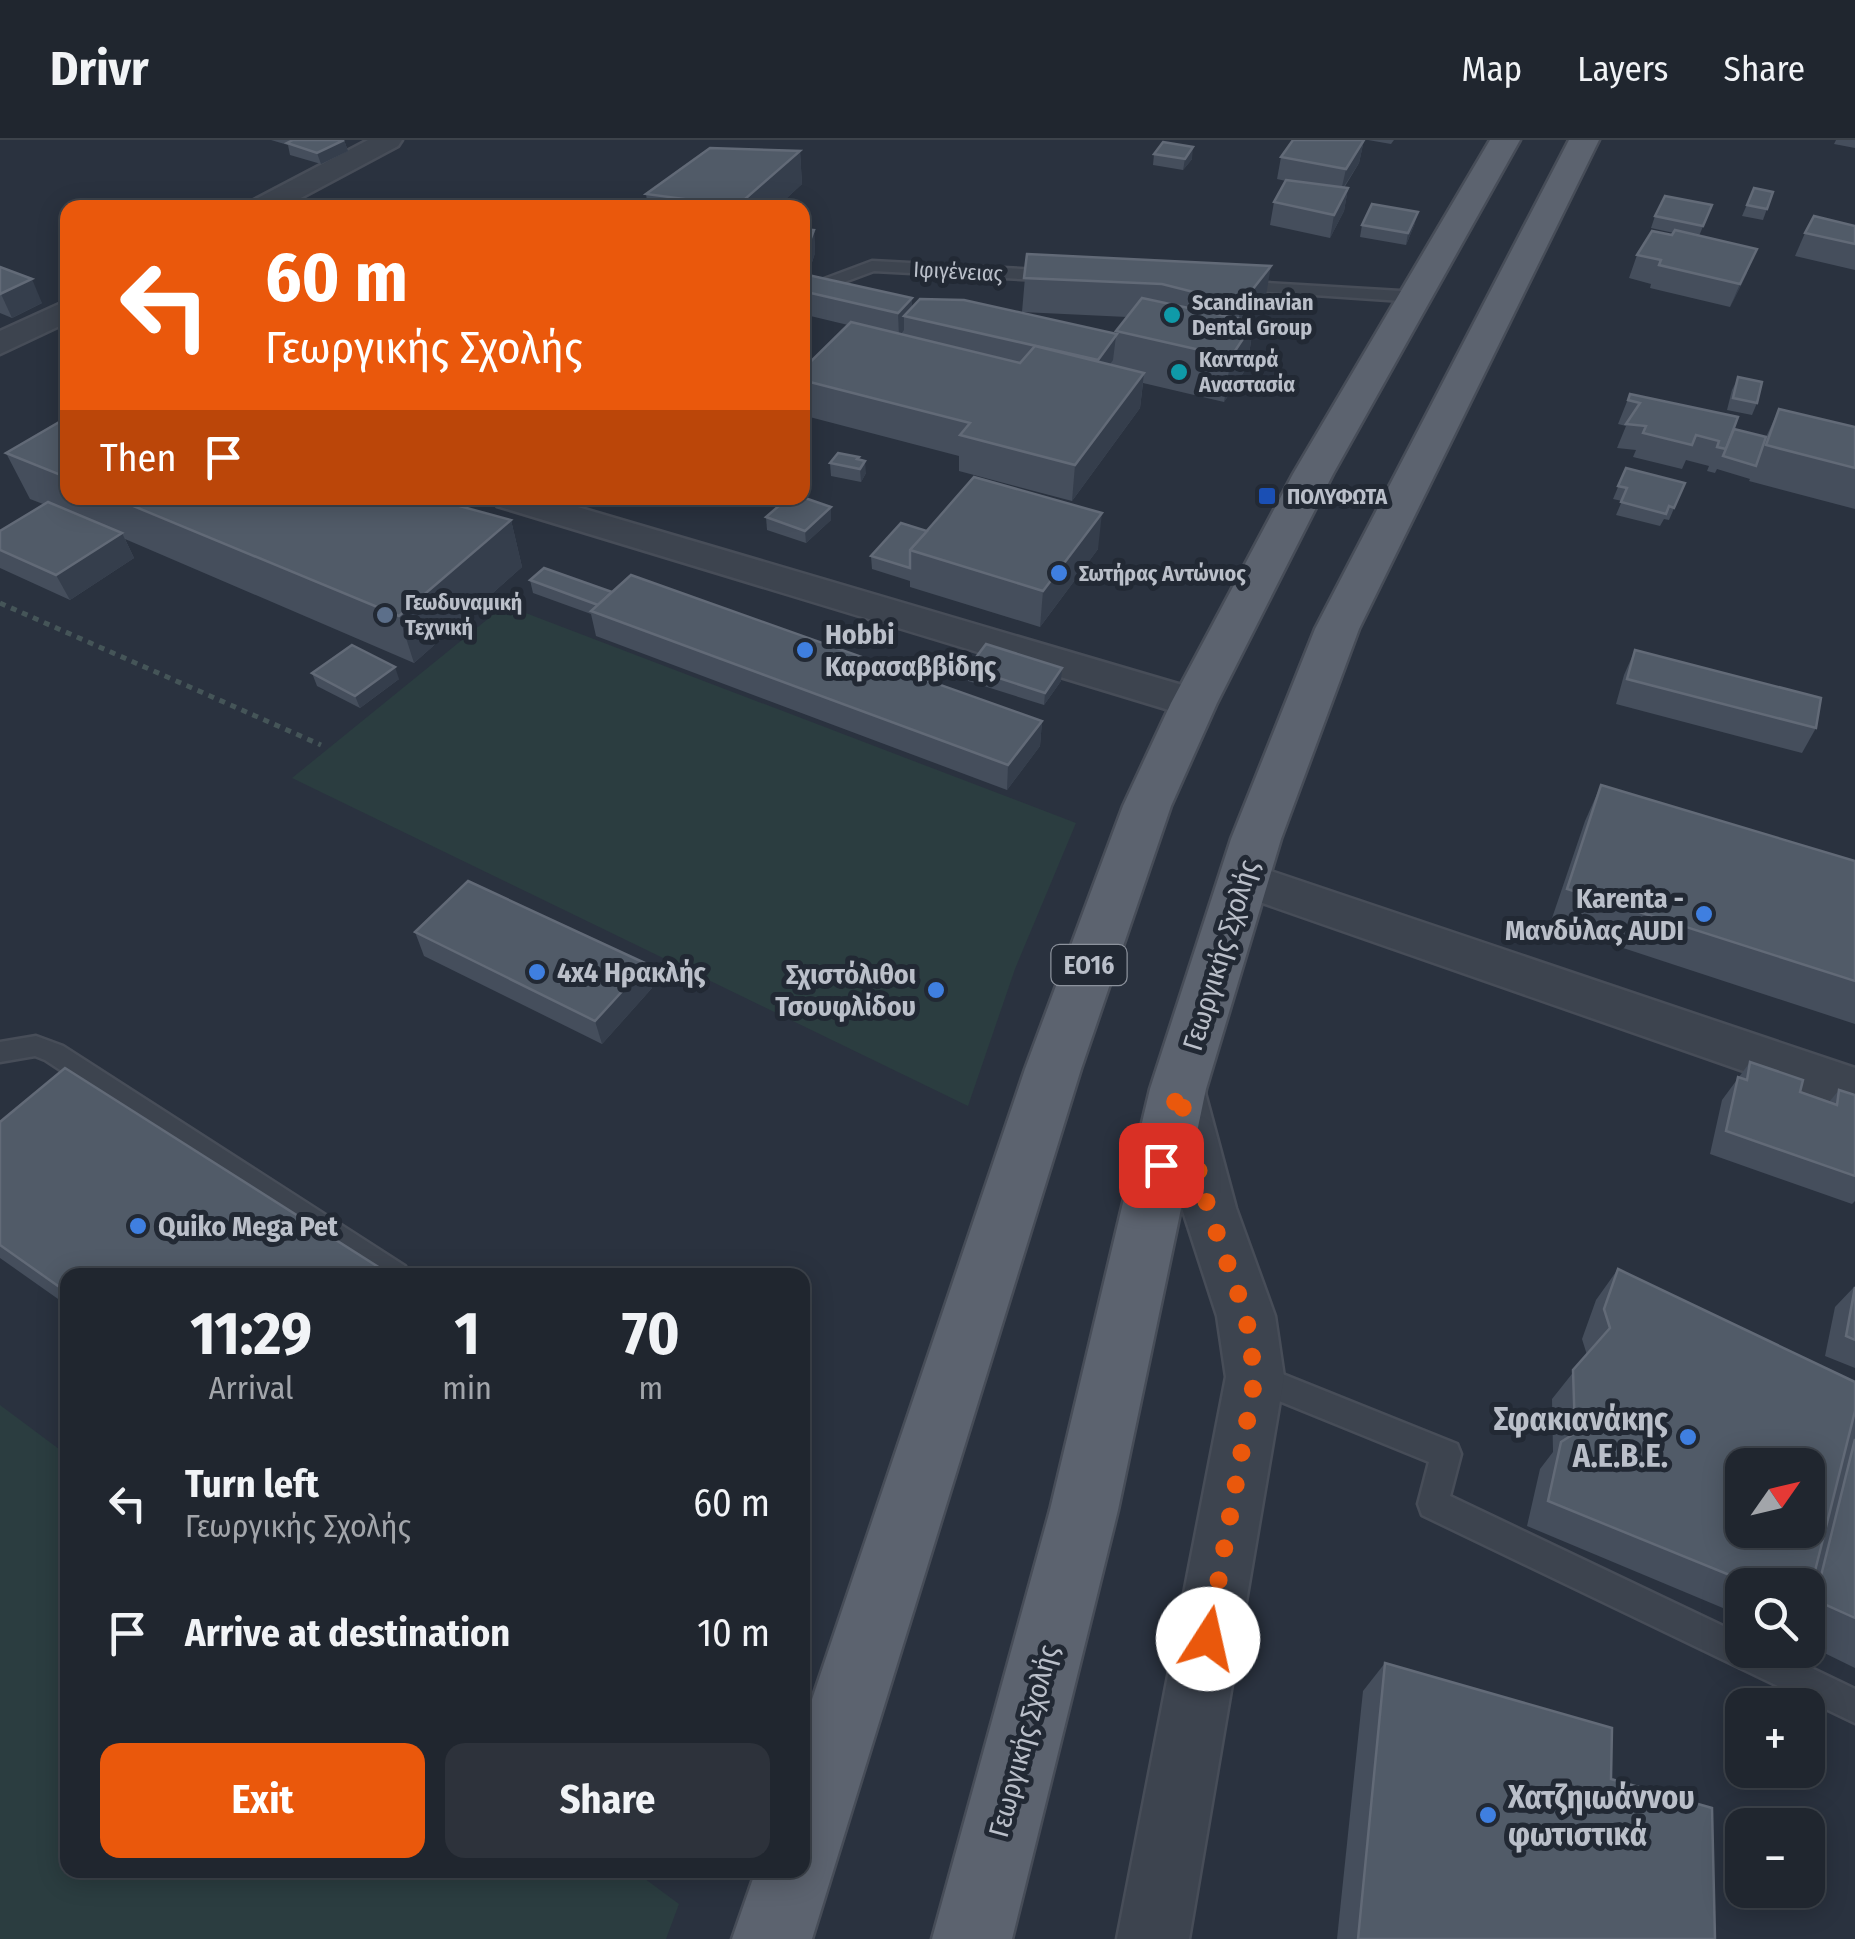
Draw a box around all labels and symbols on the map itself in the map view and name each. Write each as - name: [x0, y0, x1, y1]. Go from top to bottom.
- street label: Ιφιγένειας: [913, 256, 1003, 287]
- place label: Scandinavian Dental Group: [1192, 289, 1314, 341]
- marker: Scandinavian Dental Group: [1161, 304, 1183, 326]
- place label: Κανταρά Αναστασία: [1198, 346, 1295, 398]
- marker: Κανταρά Αναστασία: [1168, 361, 1190, 383]
- place label: ΠΟΛΥΦΩΤΑ: [1287, 483, 1388, 510]
- marker: ΠΟΛΥΦΩΤΑ: [1256, 485, 1278, 507]
- place label: Σωτήρας Αντώνιος: [1079, 560, 1246, 587]
- marker: Σωτήρας Αντώνιος: [1048, 562, 1070, 584]
- place label: Γεωδυναμική Τεχνική: [405, 589, 522, 641]
- marker: Γεωδυναμική Τεχνική: [374, 604, 396, 626]
- place label: Hobbi Καρασαββίδης: [825, 618, 997, 683]
- marker: Hobbi Καρασαββίδης: [794, 639, 816, 661]
- street label: Γεωργικής Σχολής: [1176, 856, 1265, 1055]
- place label: Karenta - Μανδύλας AUDI: [1505, 882, 1684, 947]
- marker: Karenta - Μανδύλας AUDI: [1693, 903, 1715, 925]
- road number: ΕΟ16: [1052, 945, 1126, 985]
- place label: 4x4 Ηρακλής: [557, 956, 707, 989]
- place label: Σχιστόλιθοι Τσουφλίδου: [775, 958, 916, 1023]
- marker: 4x4 Ηρακλής: [526, 961, 548, 983]
- marker: Σχιστόλιθοι Τσουφλίδου: [925, 979, 947, 1001]
- pin: [1119, 1123, 1204, 1208]
- place label: Quiko Mega Pet: [158, 1210, 339, 1243]
- marker: Quiko Mega Pet: [127, 1215, 149, 1237]
- place label: Σφακιανάκης Α.Ε.Β.Ε.: [1494, 1400, 1668, 1475]
- marker: Σφακιανάκης Α.Ε.Β.Ε.: [1677, 1426, 1699, 1448]
- north arrow: [1725, 1448, 1825, 1548]
- position arrow: [1156, 1587, 1260, 1691]
- street label: Γεωργικής Σχολής: [982, 1641, 1065, 1841]
- place label: Χατζηιωάννου φωτιστικά: [1507, 1778, 1695, 1853]
- marker: Χατζηιωάννου φωτιστικά: [1477, 1804, 1499, 1826]

